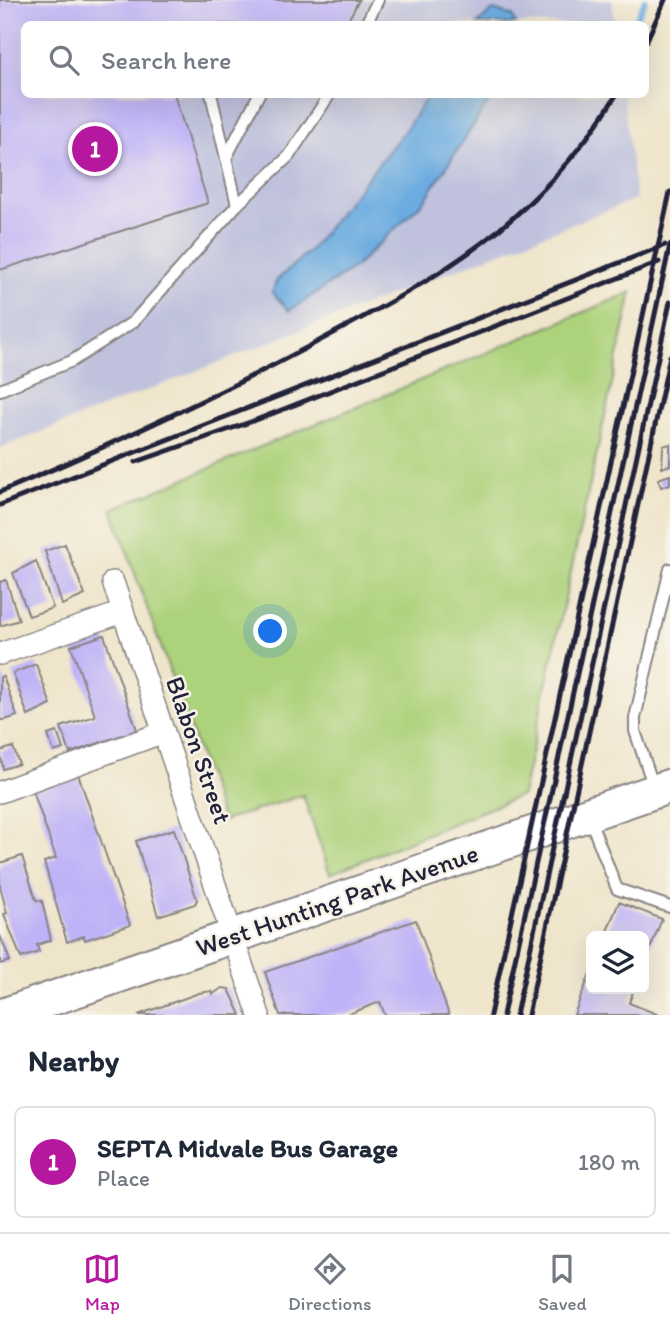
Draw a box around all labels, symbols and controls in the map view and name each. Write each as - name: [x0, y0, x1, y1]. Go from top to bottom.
- search box: [21, 21, 649, 98]
- icon: search: [45, 41, 83, 79]
- text: Search here: [101, 44, 231, 76]
- pin: 1: [72, 123, 118, 175]
- your location: [253, 614, 287, 648]
- street label: Blabon Street: [159, 672, 239, 828]
- street label: West Hunting Park Avenue: [191, 837, 483, 963]
- map controls: [586, 931, 649, 994]
- button: layers: [586, 931, 649, 994]
- text: Nearby: [28, 1042, 119, 1079]
- text: SEPTA Midvale Bus Garage: [97, 1132, 398, 1164]
- text: 1: [48, 1148, 58, 1176]
- text: 180 m: [578, 1148, 640, 1176]
- text: Place: [97, 1164, 150, 1192]
- tab: Map: [83, 1250, 121, 1315]
- tab: Directions: [288, 1250, 372, 1315]
- tab: Saved: [538, 1250, 587, 1315]

